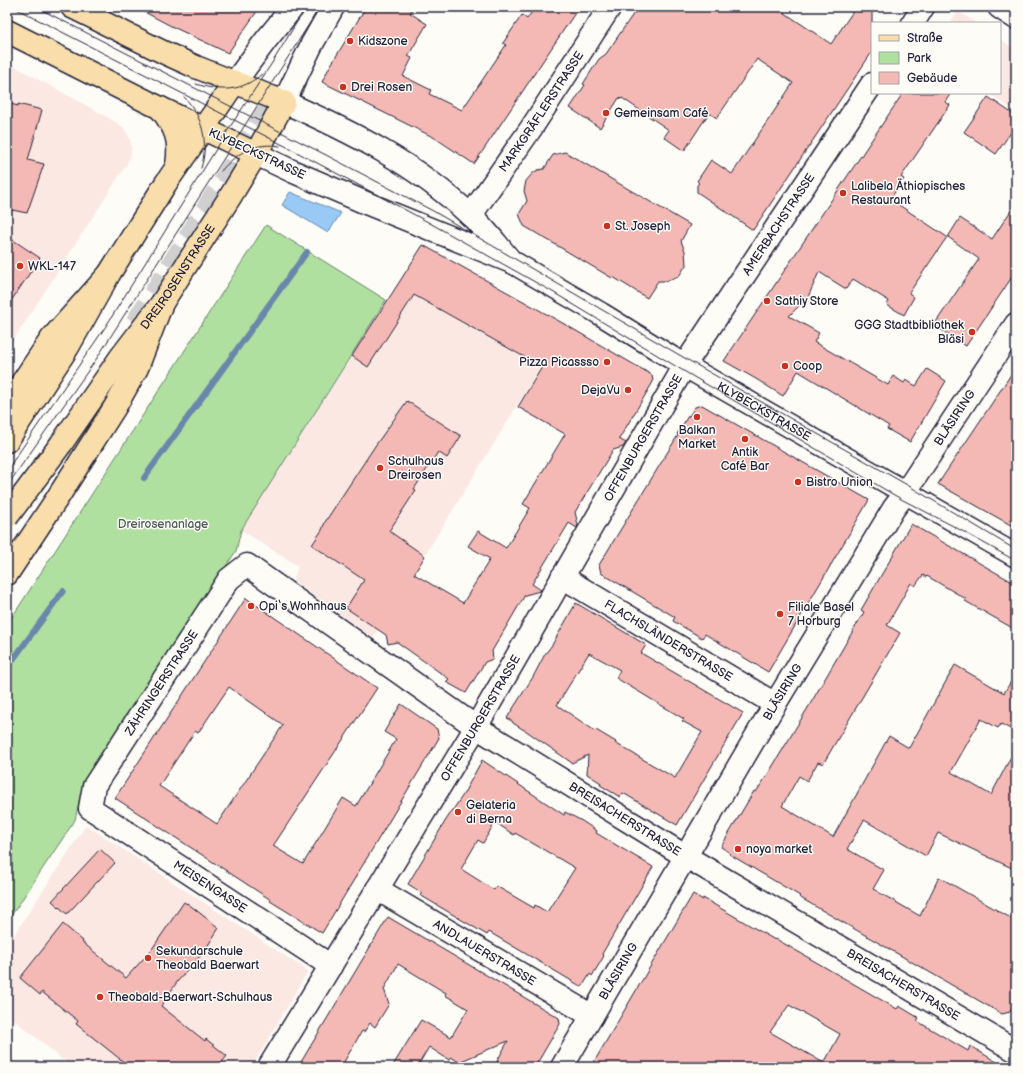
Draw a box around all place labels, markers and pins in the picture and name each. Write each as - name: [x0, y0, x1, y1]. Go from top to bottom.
- place label: Kidszone: [358, 34, 408, 49]
- marker: Kidszone: [345, 36, 355, 46]
- place label: Drei Rosen: [351, 80, 412, 95]
- marker: Drei Rosen: [338, 82, 348, 92]
- place label: Gemeinsam Café: [614, 106, 708, 121]
- marker: Gemeinsam Café: [601, 108, 611, 118]
- place label: Lalibela Äthiopisches Restaurant: [851, 178, 965, 208]
- marker: Lalibela Äthiopisches Restaurant: [838, 188, 848, 198]
- place label: St. Joseph: [615, 219, 671, 234]
- marker: St. Joseph: [602, 221, 612, 231]
- place label: WKL-147: [28, 259, 76, 274]
- marker: WKL-147: [15, 261, 25, 271]
- place label: Sathiy Store: [775, 294, 838, 309]
- marker: Sathiy Store: [762, 296, 772, 306]
- place label: GGG Stadtbibliothek Bläsi: [854, 318, 964, 347]
- marker: GGG Stadtbibliothek Bläsi: [967, 327, 977, 337]
- place label: Pizza Picassso: [519, 355, 599, 370]
- marker: Pizza Picassso: [602, 357, 612, 367]
- place label: Coop: [793, 359, 822, 374]
- marker: Coop: [780, 361, 790, 371]
- place label: DejaVu: [581, 383, 620, 398]
- marker: DejaVu: [623, 385, 633, 395]
- marker: Balkan Market: [692, 412, 702, 422]
- place label: Balkan Market: [678, 423, 716, 452]
- marker: Antik Café Bar: [740, 434, 750, 444]
- place label: Antik Café Bar: [721, 445, 770, 474]
- place label: Schulhaus Dreirosen: [388, 454, 444, 483]
- marker: Schulhaus Dreirosen: [375, 463, 385, 473]
- place label: Bistro Union: [806, 475, 873, 490]
- marker: Bistro Union: [793, 477, 803, 487]
- place label: Opi‘s Wohnhaus: [259, 599, 346, 614]
- place label: Filiale Basel 7 Horburg: [788, 600, 854, 629]
- marker: Opi‘s Wohnhaus: [246, 601, 256, 611]
- marker: Filiale Basel 7 Horburg: [775, 609, 785, 619]
- place label: Gelateria di Berna: [466, 798, 516, 827]
- marker: Gelateria di Berna: [453, 807, 463, 817]
- place label: noya market: [746, 842, 812, 857]
- marker: noya market: [733, 844, 743, 854]
- place label: Sekundarschule Theobald Baerwart: [156, 944, 259, 973]
- marker: Sekundarschule Theobald Baerwart: [143, 953, 153, 963]
- place label: Theobald-Baerwart-Schulhaus: [108, 990, 272, 1005]
- marker: Theobald-Baerwart-Schulhaus: [95, 992, 105, 1002]

